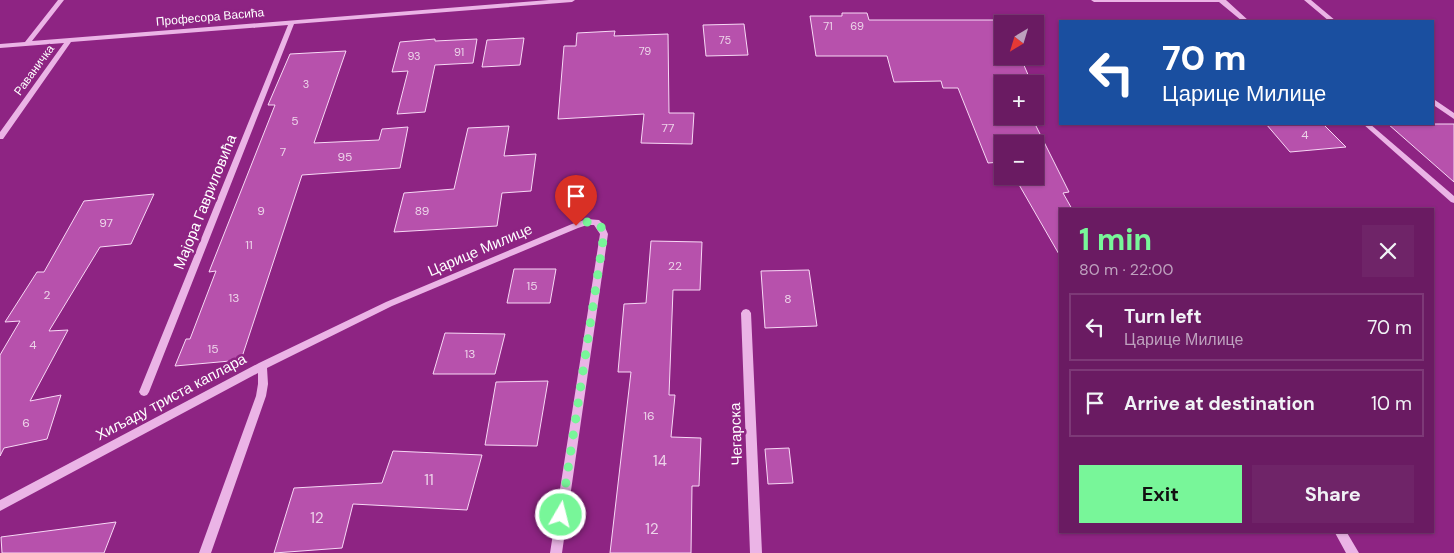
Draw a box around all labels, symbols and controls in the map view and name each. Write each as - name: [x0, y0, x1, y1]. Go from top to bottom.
- street label: Професора Васића: [155, 4, 265, 30]
- north arrow: [994, 15, 1044, 65]
- map controls: [994, 15, 1044, 185]
- house number: 71: [823, 19, 833, 33]
- house number: 69: [850, 19, 864, 33]
- house number: 75: [719, 33, 731, 47]
- text: 70 m: [1162, 35, 1246, 81]
- icon: left: [1079, 40, 1144, 105]
- street label: Раваничка: [10, 41, 58, 99]
- house number: 79: [639, 44, 651, 58]
- house number: 91: [454, 45, 464, 59]
- house number: 93: [407, 49, 421, 63]
- button: +: [994, 75, 1044, 125]
- house number: 3: [303, 77, 309, 91]
- text: Царице Милице: [1162, 79, 1326, 108]
- house number: 5: [291, 113, 299, 129]
- house number: 77: [662, 120, 674, 136]
- house number: 4: [1301, 127, 1309, 143]
- street label: Мајора Гавриловића: [169, 131, 241, 272]
- button: −: [994, 135, 1044, 185]
- house number: 7: [280, 144, 286, 160]
- house number: 95: [338, 149, 352, 165]
- pin: [555, 175, 597, 226]
- icon: arrive: [562, 182, 590, 210]
- house number: 9: [257, 203, 265, 219]
- house number: 89: [415, 203, 429, 219]
- house number: 97: [99, 215, 113, 231]
- street label: Царице Милице: [425, 219, 535, 281]
- text: 1 min: [1079, 220, 1152, 259]
- button: close: [1362, 225, 1414, 277]
- house number: 11: [245, 237, 253, 253]
- house number: 22: [668, 258, 682, 274]
- text: 80 m · 22:00: [1079, 259, 1173, 280]
- house number: 15: [526, 278, 538, 294]
- house number: 2: [44, 287, 51, 303]
- house number: 13: [229, 290, 239, 306]
- house number: 8: [784, 291, 792, 307]
- text: Turn left: [1124, 304, 1202, 329]
- icon: left: [1081, 313, 1109, 341]
- text: 70 m: [1367, 315, 1412, 340]
- text: Царице Милице: [1124, 329, 1243, 350]
- house number: 4: [29, 337, 37, 353]
- house number: 15: [207, 341, 219, 357]
- house number: 13: [465, 346, 475, 362]
- street label: Хиљаду триста каплара: [92, 348, 250, 445]
- icon: arrive: [1081, 389, 1109, 417]
- text: Arrive at destination: [1124, 391, 1315, 416]
- text: 10 m: [1371, 391, 1412, 416]
- street label: Чегарска: [725, 402, 747, 466]
- house number: 16: [643, 408, 655, 424]
- house number: 6: [22, 415, 30, 431]
- house number: 14: [653, 451, 667, 471]
- button: Exit: [1079, 465, 1242, 523]
- button: Share: [1252, 465, 1414, 523]
- house number: 11: [424, 470, 434, 490]
- position arrow: [534, 488, 586, 540]
- house number: 12: [310, 508, 324, 528]
- house number: 12: [645, 519, 659, 539]

